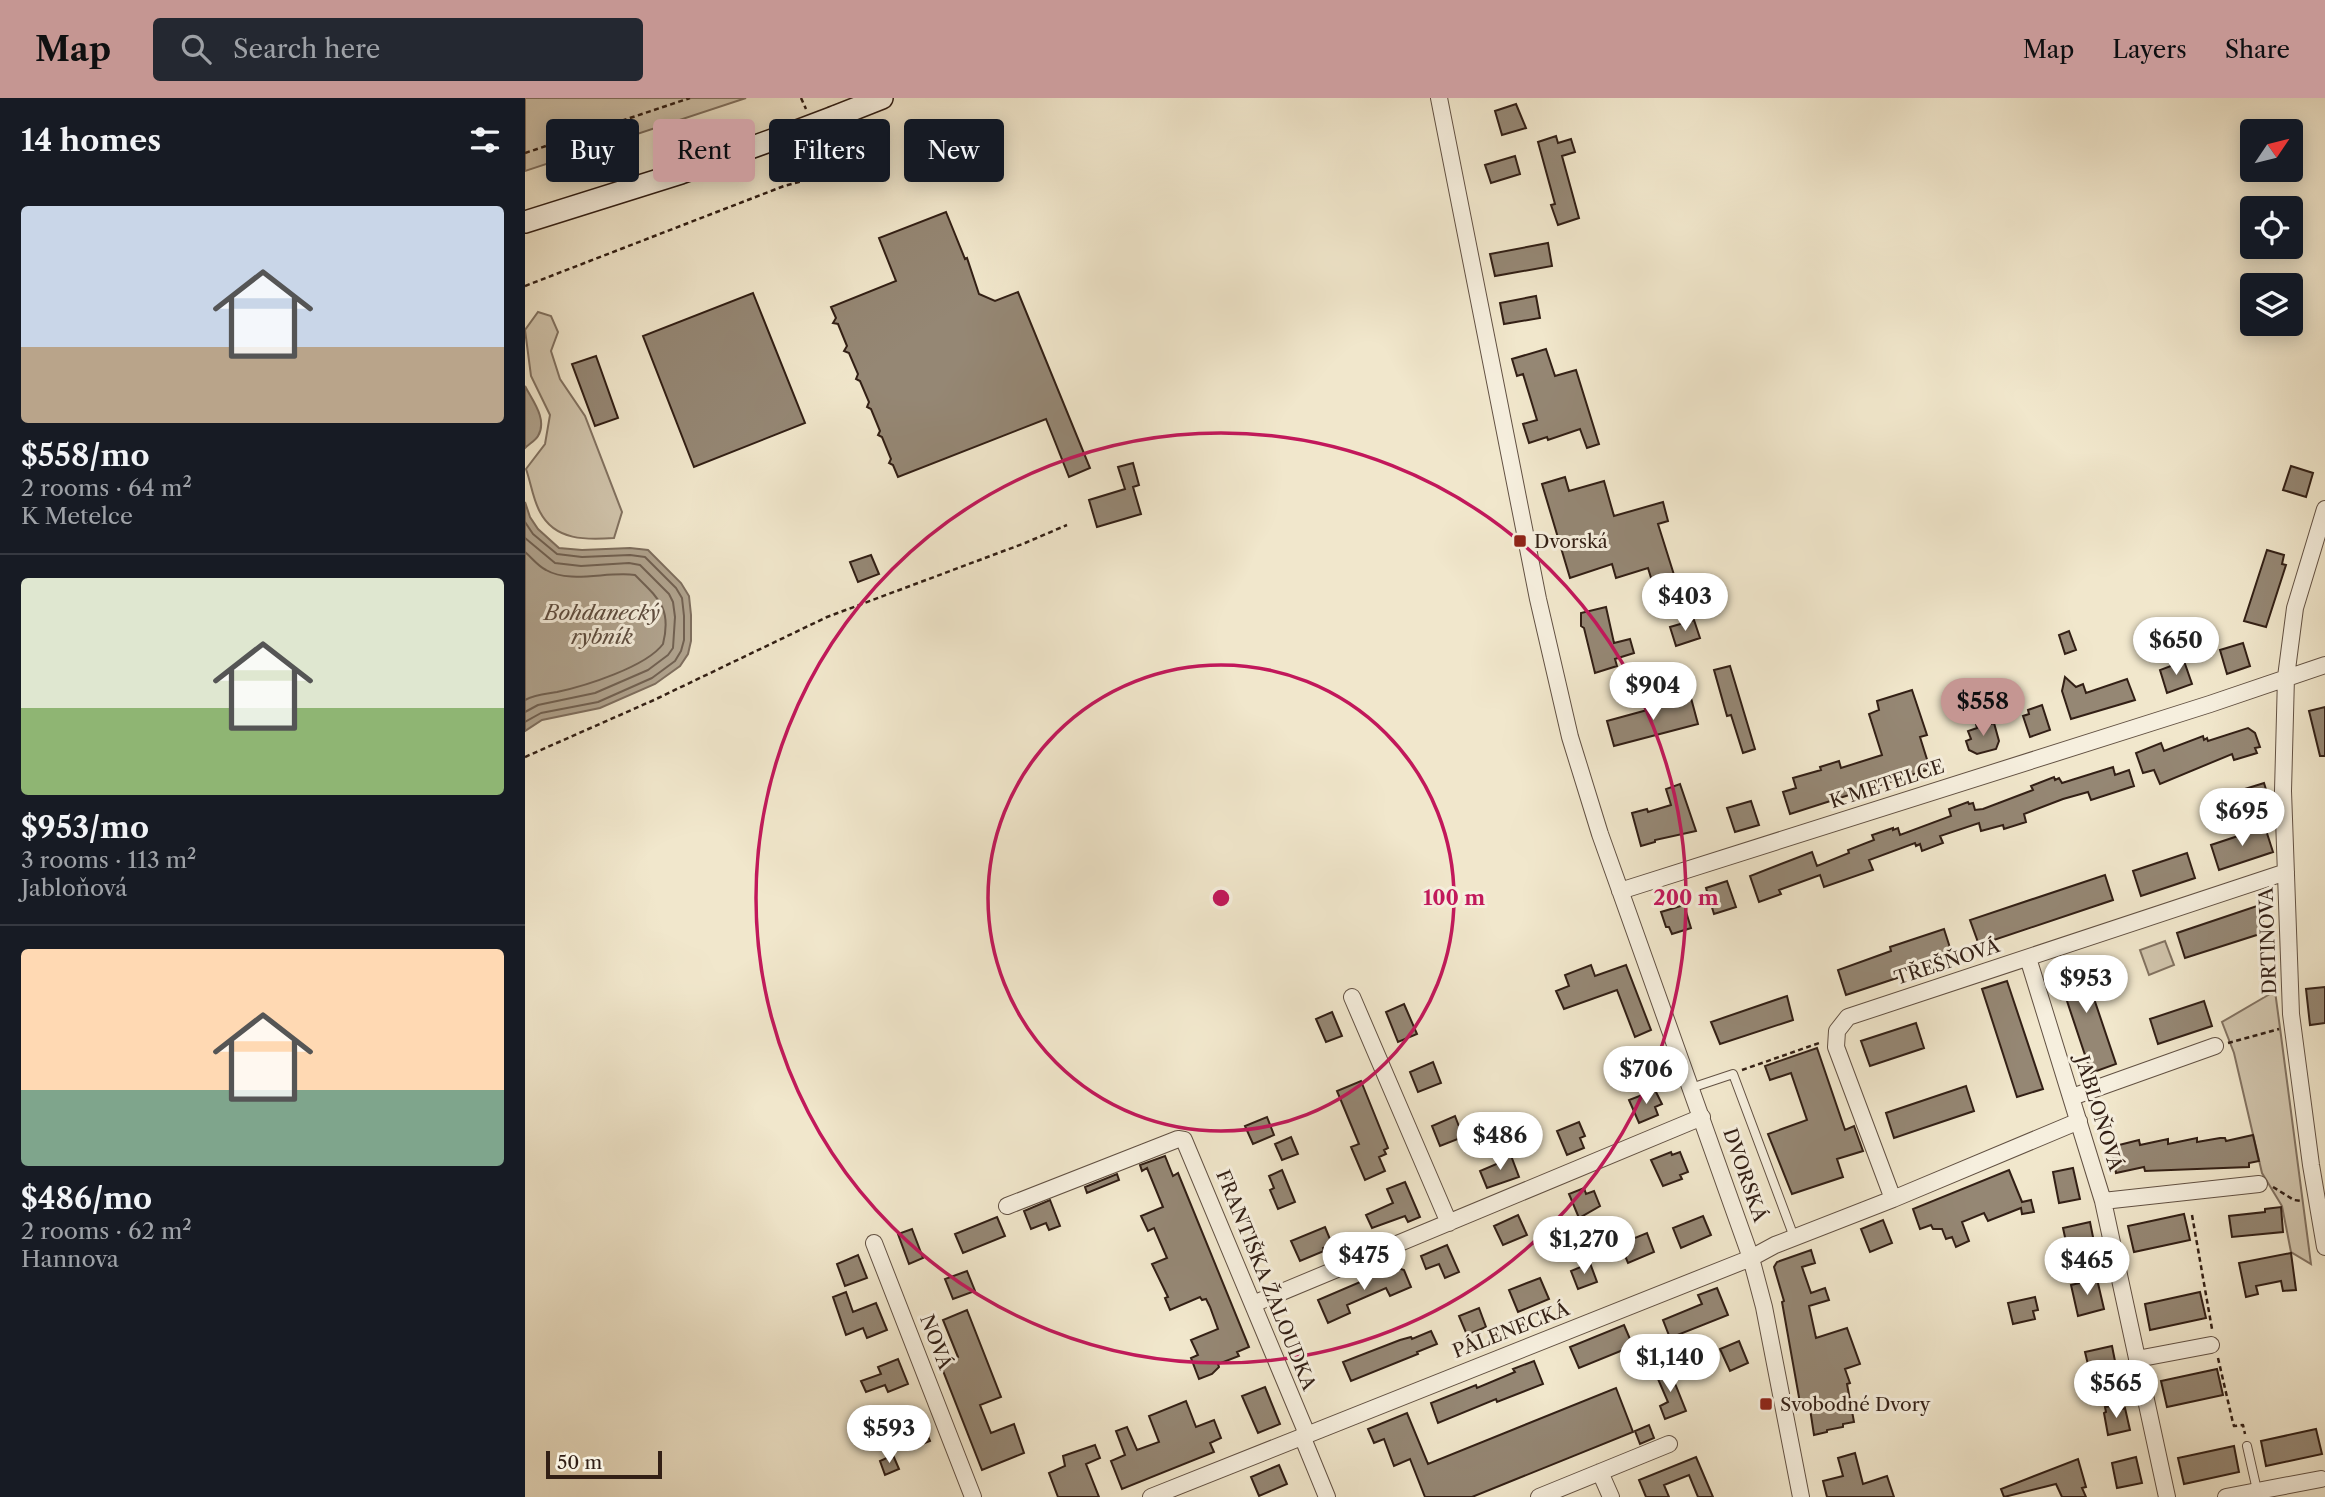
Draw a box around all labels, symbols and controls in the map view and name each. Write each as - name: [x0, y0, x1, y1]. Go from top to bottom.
- search box: [153, 18, 643, 81]
- text: Map: [35, 29, 111, 70]
- icon: search: [177, 30, 215, 68]
- text: Search here: [233, 33, 380, 65]
- text: Map: [2023, 35, 2074, 64]
- text: Layers: [2112, 35, 2187, 64]
- text: Share: [2225, 35, 2290, 64]
- chip: Buy: [546, 119, 639, 182]
- chip: Rent: [653, 119, 755, 182]
- chip: Filters: [769, 119, 890, 182]
- chip: New: [904, 119, 1004, 182]
- north arrow: [2240, 119, 2303, 182]
- map controls: [2240, 119, 2303, 336]
- icon: filters: [466, 121, 504, 159]
- text: 14 homes: [21, 122, 161, 159]
- button: locate: [2240, 196, 2303, 259]
- icon: home: [200, 251, 326, 377]
- button: layers: [2240, 273, 2303, 336]
- text: $558/mo: [21, 437, 150, 474]
- text: 2 rooms · 64 m²: [21, 474, 192, 502]
- text: K Metelce: [21, 502, 133, 530]
- place label: Dvorská: [1534, 530, 1608, 553]
- marker: Dvorská: [1512, 533, 1528, 549]
- pin: $403: [1644, 574, 1726, 633]
- text: $403: [1658, 582, 1712, 610]
- water label: Bohdanecký rybník: [542, 600, 660, 649]
- pin: $650: [2135, 618, 2217, 677]
- icon: home: [200, 623, 326, 749]
- text: $650: [2149, 626, 2203, 654]
- pin: $904: [1612, 662, 1694, 722]
- text: $904: [1626, 671, 1680, 699]
- pin: $558: [1942, 678, 2024, 738]
- text: $558: [1957, 687, 2009, 715]
- street label: K METELCE: [1827, 755, 1947, 813]
- pin: $695: [2201, 788, 2283, 848]
- text: $695: [2215, 797, 2269, 825]
- text: $953/mo: [21, 809, 149, 846]
- text: 3 rooms · 113 m²: [21, 846, 197, 874]
- text: Jabloňová: [21, 874, 127, 902]
- text: 100 m: [1423, 885, 1485, 910]
- text: 200 m: [1653, 885, 1719, 910]
- centre of rings: [1209, 886, 1233, 910]
- street label: DRTINOVA: [2255, 886, 2281, 995]
- street label: TŘEŠŇOVÁ: [1891, 933, 2004, 990]
- pin: $953: [2045, 956, 2127, 1015]
- text: $953: [2060, 964, 2112, 992]
- icon: home: [200, 994, 326, 1120]
- pin: $706: [1605, 1046, 1687, 1106]
- street label: JABLOŇOVÁ: [2070, 1050, 2129, 1174]
- text: $706: [1619, 1055, 1673, 1083]
- pin: $486: [1459, 1112, 1541, 1172]
- text: $486: [1473, 1121, 1527, 1149]
- street label: DVORSKÁ: [1718, 1125, 1772, 1226]
- street label: FRANTIŠKA ŽALOUDKA: [1211, 1166, 1322, 1394]
- text: $486/mo: [21, 1180, 152, 1217]
- pin: $1,270: [1527, 1216, 1641, 1276]
- text: 2 rooms · 62 m²: [21, 1217, 192, 1245]
- text: $1,270: [1549, 1225, 1619, 1253]
- pin: $475: [1323, 1232, 1405, 1292]
- pin: $465: [2046, 1238, 2128, 1297]
- text: $475: [1339, 1241, 1389, 1269]
- text: Hannova: [21, 1245, 119, 1273]
- text: $465: [2061, 1246, 2113, 1274]
- street label: PÁLENECKÁ: [1449, 1297, 1574, 1363]
- street label: NOVÁ: [915, 1311, 957, 1374]
- pin: $1,140: [1613, 1334, 1727, 1394]
- text: $1,140: [1636, 1343, 1704, 1371]
- pin: $565: [2075, 1360, 2157, 1420]
- text: $565: [2090, 1369, 2142, 1397]
- place label: Svobodné Dvory: [1780, 1393, 1931, 1416]
- marker: Svobodné Dvory: [1758, 1396, 1774, 1412]
- pin: $593: [848, 1406, 930, 1465]
- text: $593: [863, 1414, 915, 1442]
- scale bar: [546, 1448, 661, 1480]
- text: 50 m: [557, 1451, 602, 1474]

